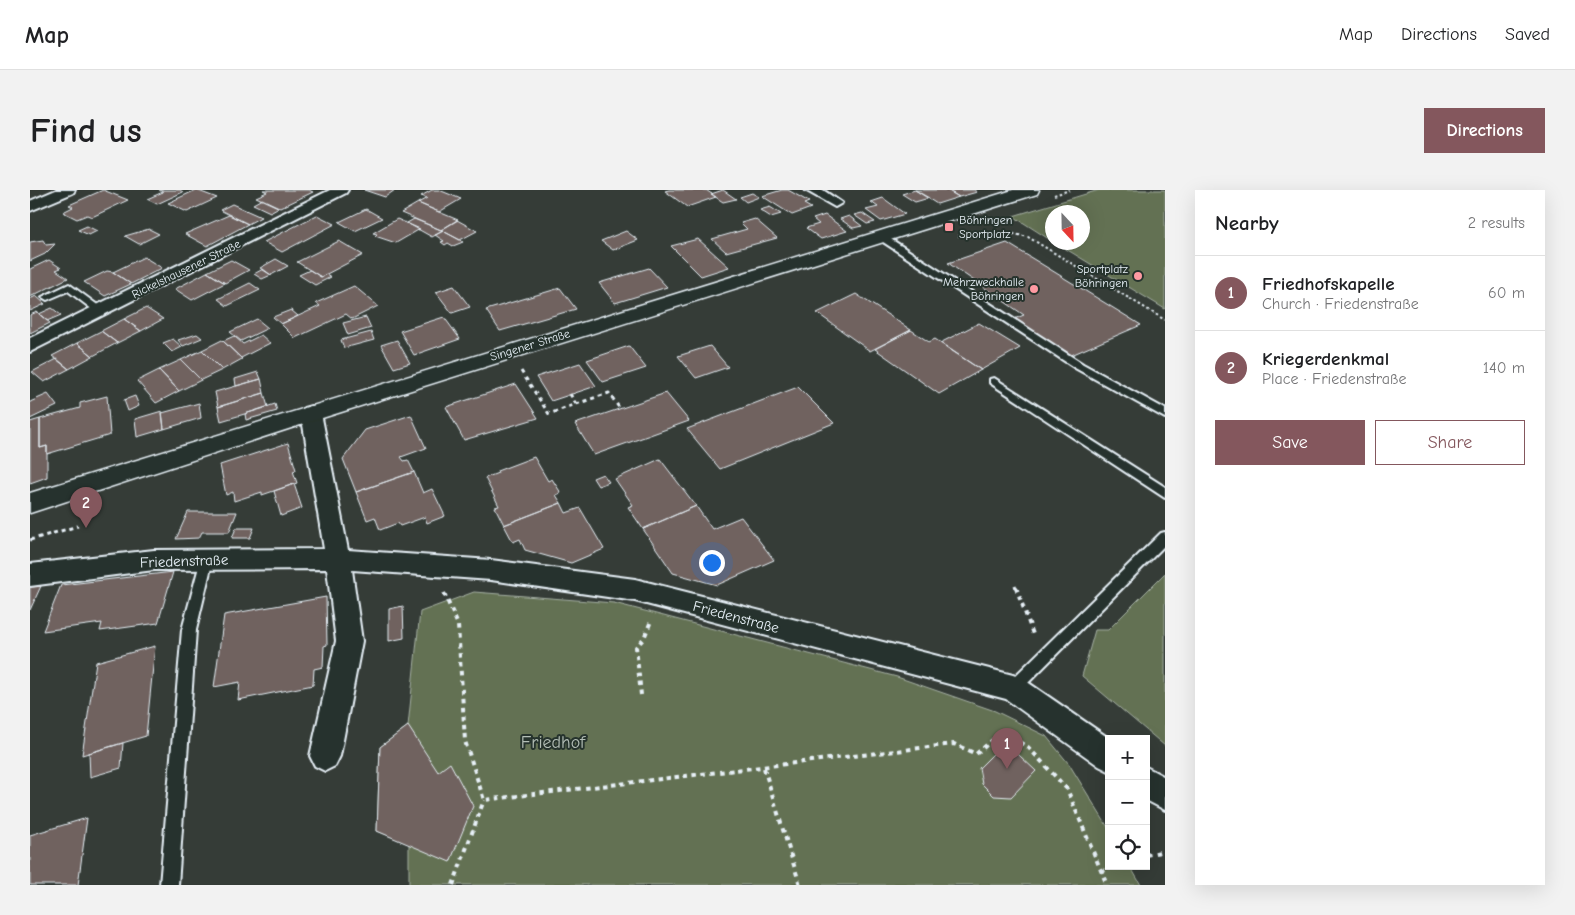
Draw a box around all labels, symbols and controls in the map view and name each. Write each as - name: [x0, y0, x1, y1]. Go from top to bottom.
- text: Map: [25, 21, 69, 49]
- text: Map: [1339, 24, 1373, 45]
- text: Directions: [1401, 24, 1477, 45]
- text: Saved: [1505, 24, 1550, 45]
- button: Directions: [1424, 108, 1545, 153]
- text: Find us: [30, 110, 142, 151]
- north arrow: [1045, 205, 1090, 250]
- text: Nearby: [1215, 211, 1279, 235]
- place label: Böhringen Sportplatz: [959, 213, 1012, 241]
- text: 2 results: [1468, 214, 1525, 232]
- marker: Böhringen Sportplatz: [943, 221, 955, 233]
- street label: Rickelshausener Straße: [129, 237, 243, 301]
- place label: Sportplatz Böhringen: [1075, 262, 1129, 290]
- marker: Sportplatz Böhringen: [1132, 270, 1144, 282]
- text: Friedhofskapelle: [1262, 273, 1395, 295]
- place label: Mehrzweckhalle Böhringen: [943, 275, 1024, 303]
- marker: Mehrzweckhalle Böhringen: [1028, 283, 1040, 295]
- text: 1: [1228, 284, 1234, 302]
- text: 60 m: [1488, 284, 1525, 302]
- text: Church · Friedenstraße: [1262, 295, 1419, 313]
- street label: Singener Straße: [488, 326, 572, 364]
- text: Kriegerdenkmal: [1262, 348, 1389, 370]
- text: 2: [1227, 359, 1235, 377]
- text: 140 m: [1483, 359, 1525, 377]
- text: Place · Friedenstraße: [1262, 370, 1407, 388]
- button: Save: [1215, 420, 1365, 465]
- button: Share: [1375, 420, 1525, 465]
- pin: 2: [70, 487, 102, 528]
- street label: Friedenstraße: [139, 550, 229, 572]
- your location: [699, 550, 725, 576]
- street label: Friedenstraße: [691, 597, 782, 637]
- pin: 1: [991, 728, 1023, 769]
- park label: Friedhof: [521, 732, 586, 753]
- map controls: [1105, 735, 1150, 870]
- button: +: [1105, 735, 1150, 780]
- button: −: [1105, 780, 1150, 825]
- button: locate: [1105, 825, 1150, 870]

